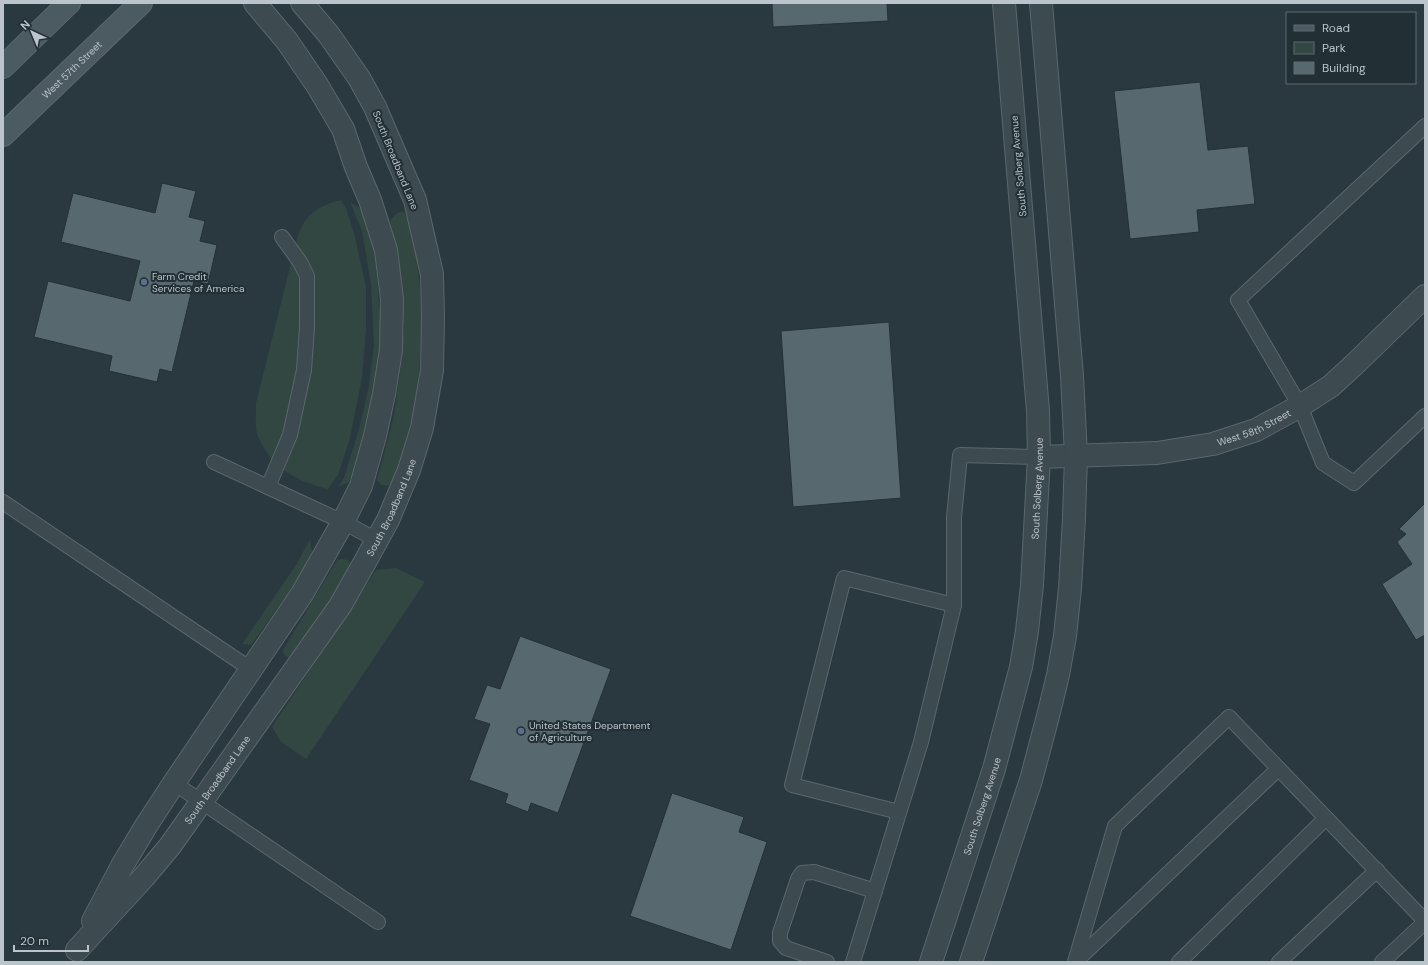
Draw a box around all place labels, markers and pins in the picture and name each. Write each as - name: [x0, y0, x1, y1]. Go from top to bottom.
- place label: Farm Credit Services of America: [152, 270, 244, 295]
- marker: Farm Credit Services of America: [139, 277, 149, 287]
- place label: United States Department of Agriculture: [529, 719, 650, 744]
- marker: United States Department of Agriculture: [516, 726, 526, 736]

